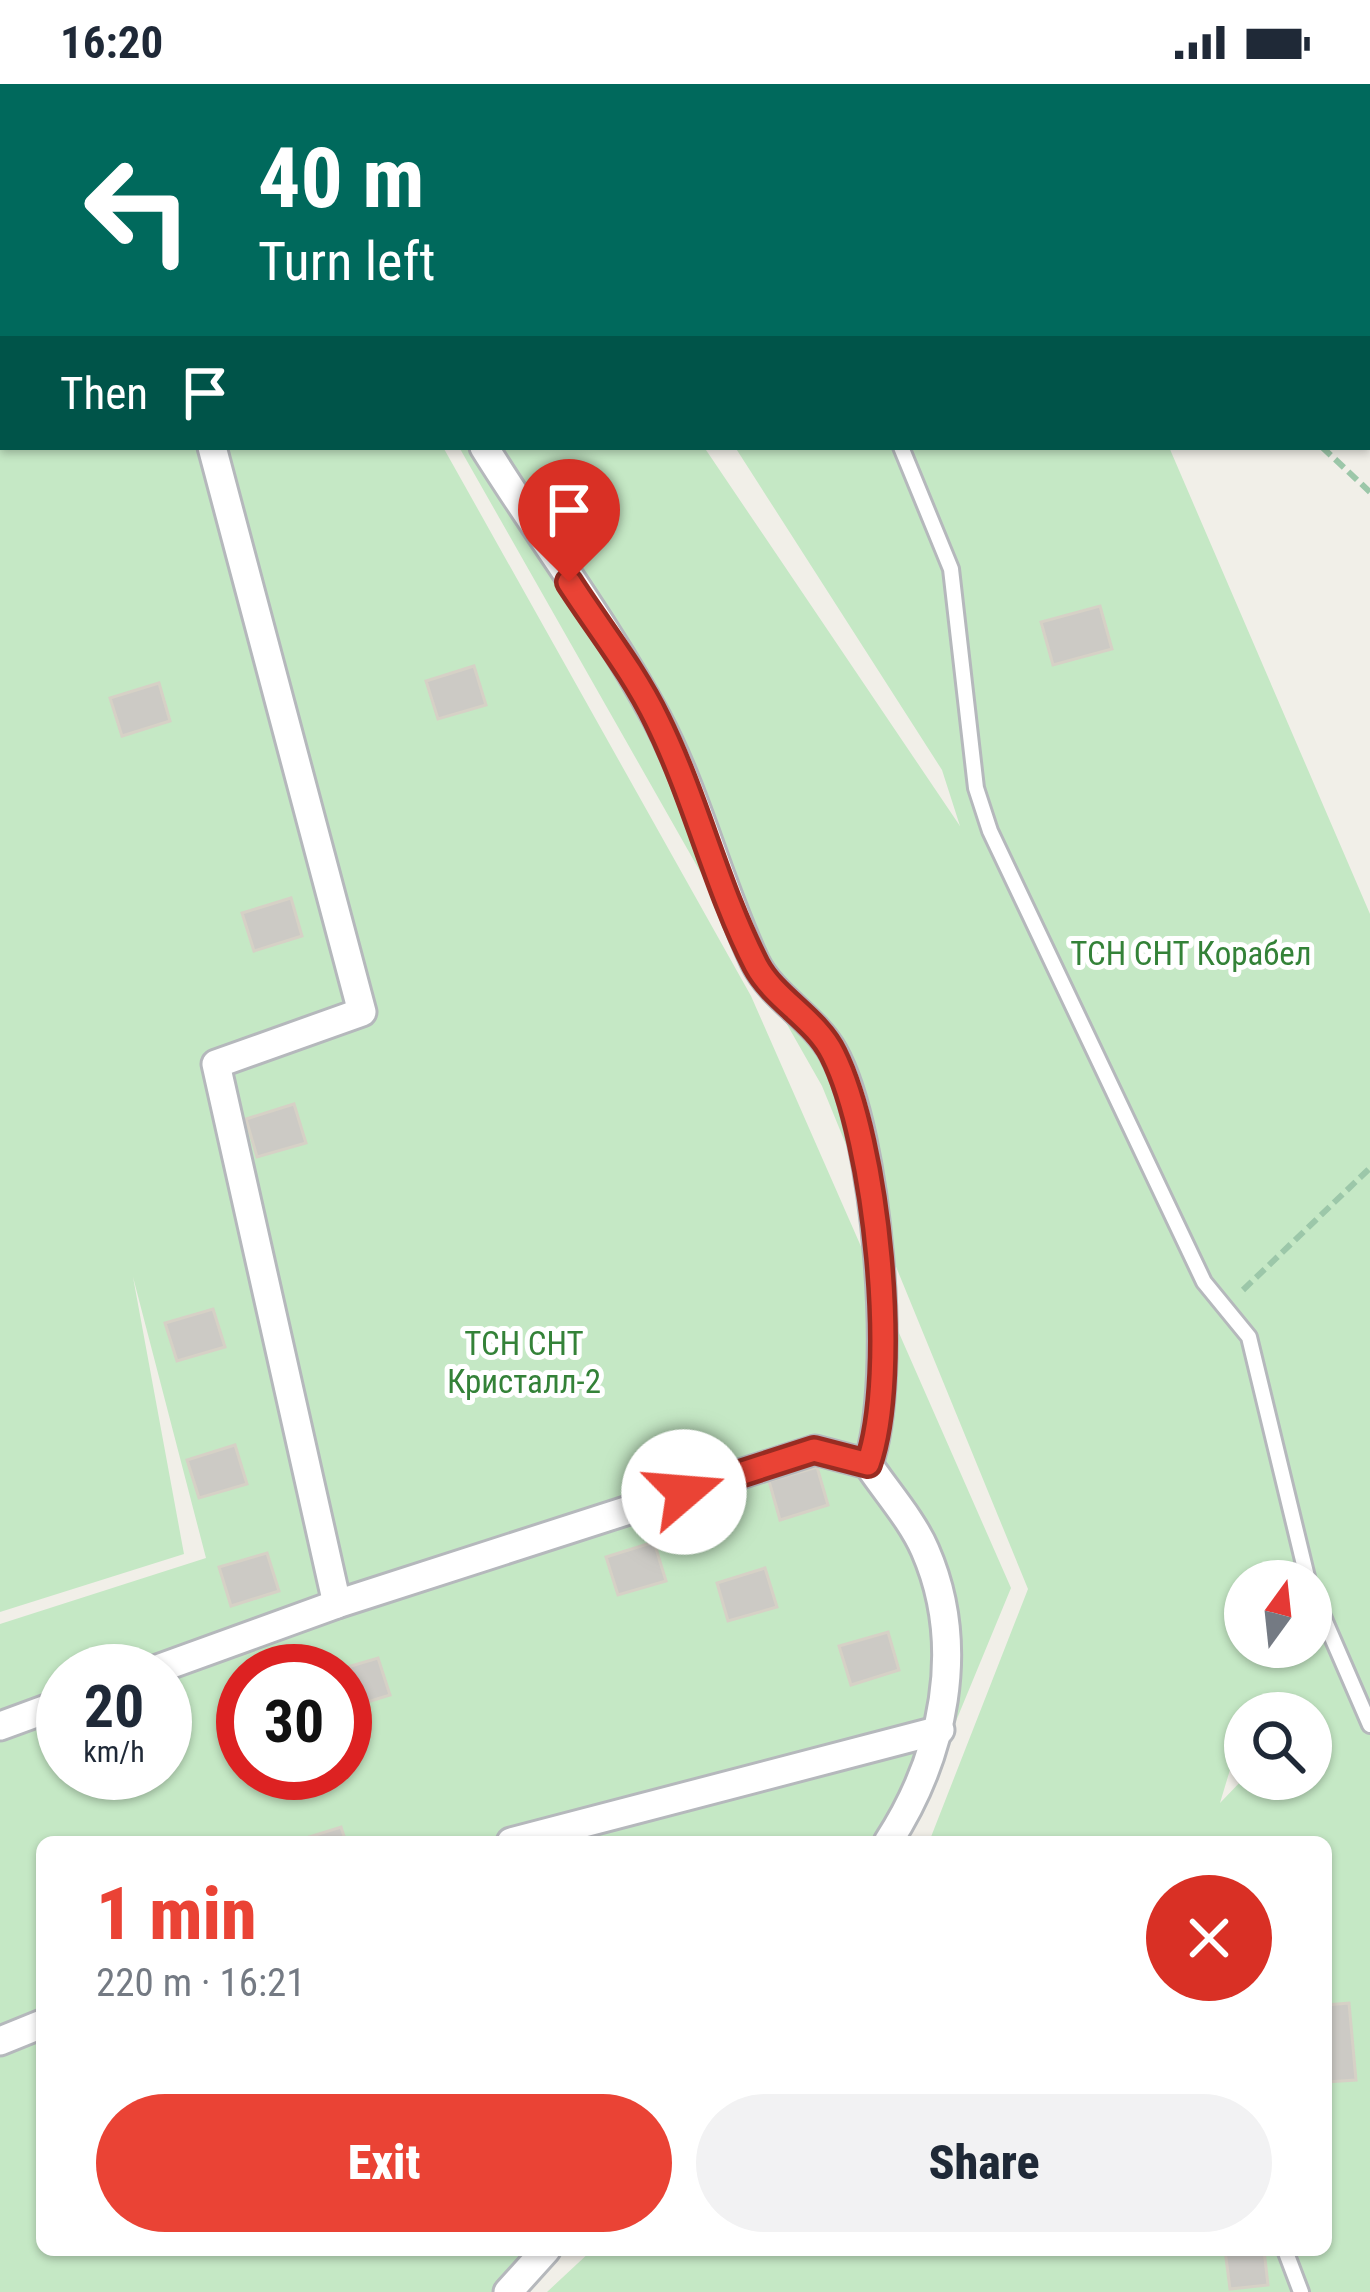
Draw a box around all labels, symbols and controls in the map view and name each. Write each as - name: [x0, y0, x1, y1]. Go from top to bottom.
- text: 16:20: [60, 16, 163, 69]
- text: 40 m: [258, 129, 425, 228]
- icon: left: [60, 132, 216, 288]
- text: Turn left: [258, 230, 435, 293]
- icon: arrive: [172, 360, 238, 426]
- text: Then: [60, 367, 148, 420]
- pin: [518, 459, 620, 582]
- icon: arrive: [536, 477, 602, 543]
- park label: ТСН СНТ Корабел: [1070, 934, 1312, 973]
- park label: ТСН СНТ Кристалл-2: [447, 1324, 601, 1401]
- position arrow: [621, 1429, 747, 1555]
- north arrow: [1224, 1560, 1332, 1668]
- map controls: [1224, 1560, 1332, 1800]
- speed limit sign: 30: [216, 1644, 372, 1800]
- text: 20: [84, 1671, 144, 1742]
- button: search: [1224, 1692, 1332, 1800]
- text: km/h: [83, 1734, 145, 1769]
- text: 1 min: [96, 1872, 257, 1957]
- button: close: [1146, 1875, 1272, 2001]
- text: 220 m · 16:21: [96, 1960, 306, 2006]
- button: Exit: [96, 2094, 672, 2232]
- button: Share: [696, 2094, 1272, 2232]

